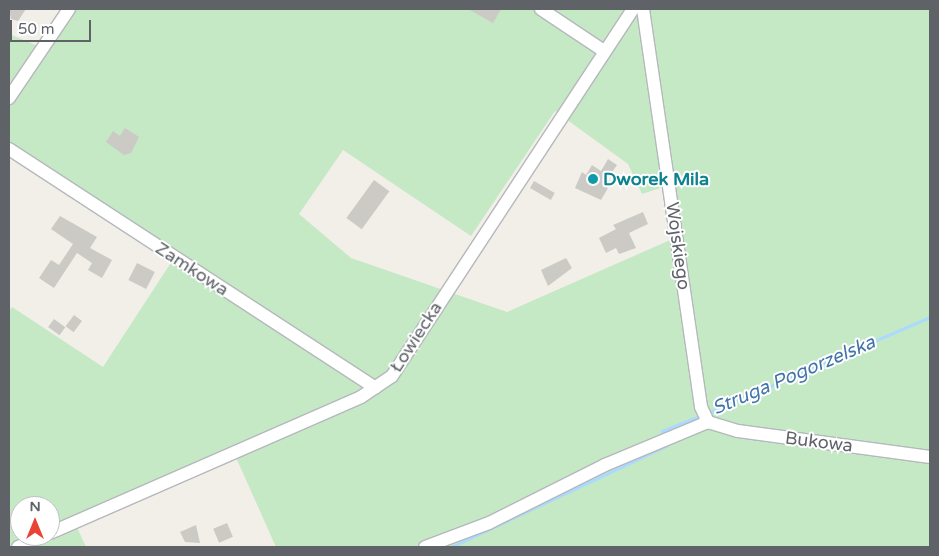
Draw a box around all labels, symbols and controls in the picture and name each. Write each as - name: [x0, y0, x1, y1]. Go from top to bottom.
- scale bar: [12, 10, 94, 42]
- text: 50 m: [18, 20, 55, 38]
- place label: Dworek Mila: [603, 168, 709, 190]
- marker: Dworek Mila: [587, 173, 599, 185]
- street label: Wojskiego: [661, 201, 695, 291]
- street label: Zamkowa: [151, 237, 233, 301]
- street label: Łowiecka: [385, 298, 447, 376]
- water label: Struga Pogorzelska: [709, 331, 879, 421]
- street label: Bukowa: [784, 427, 854, 457]
- north arrow: [10, 496, 60, 546]
- text: N: [29, 498, 41, 515]

